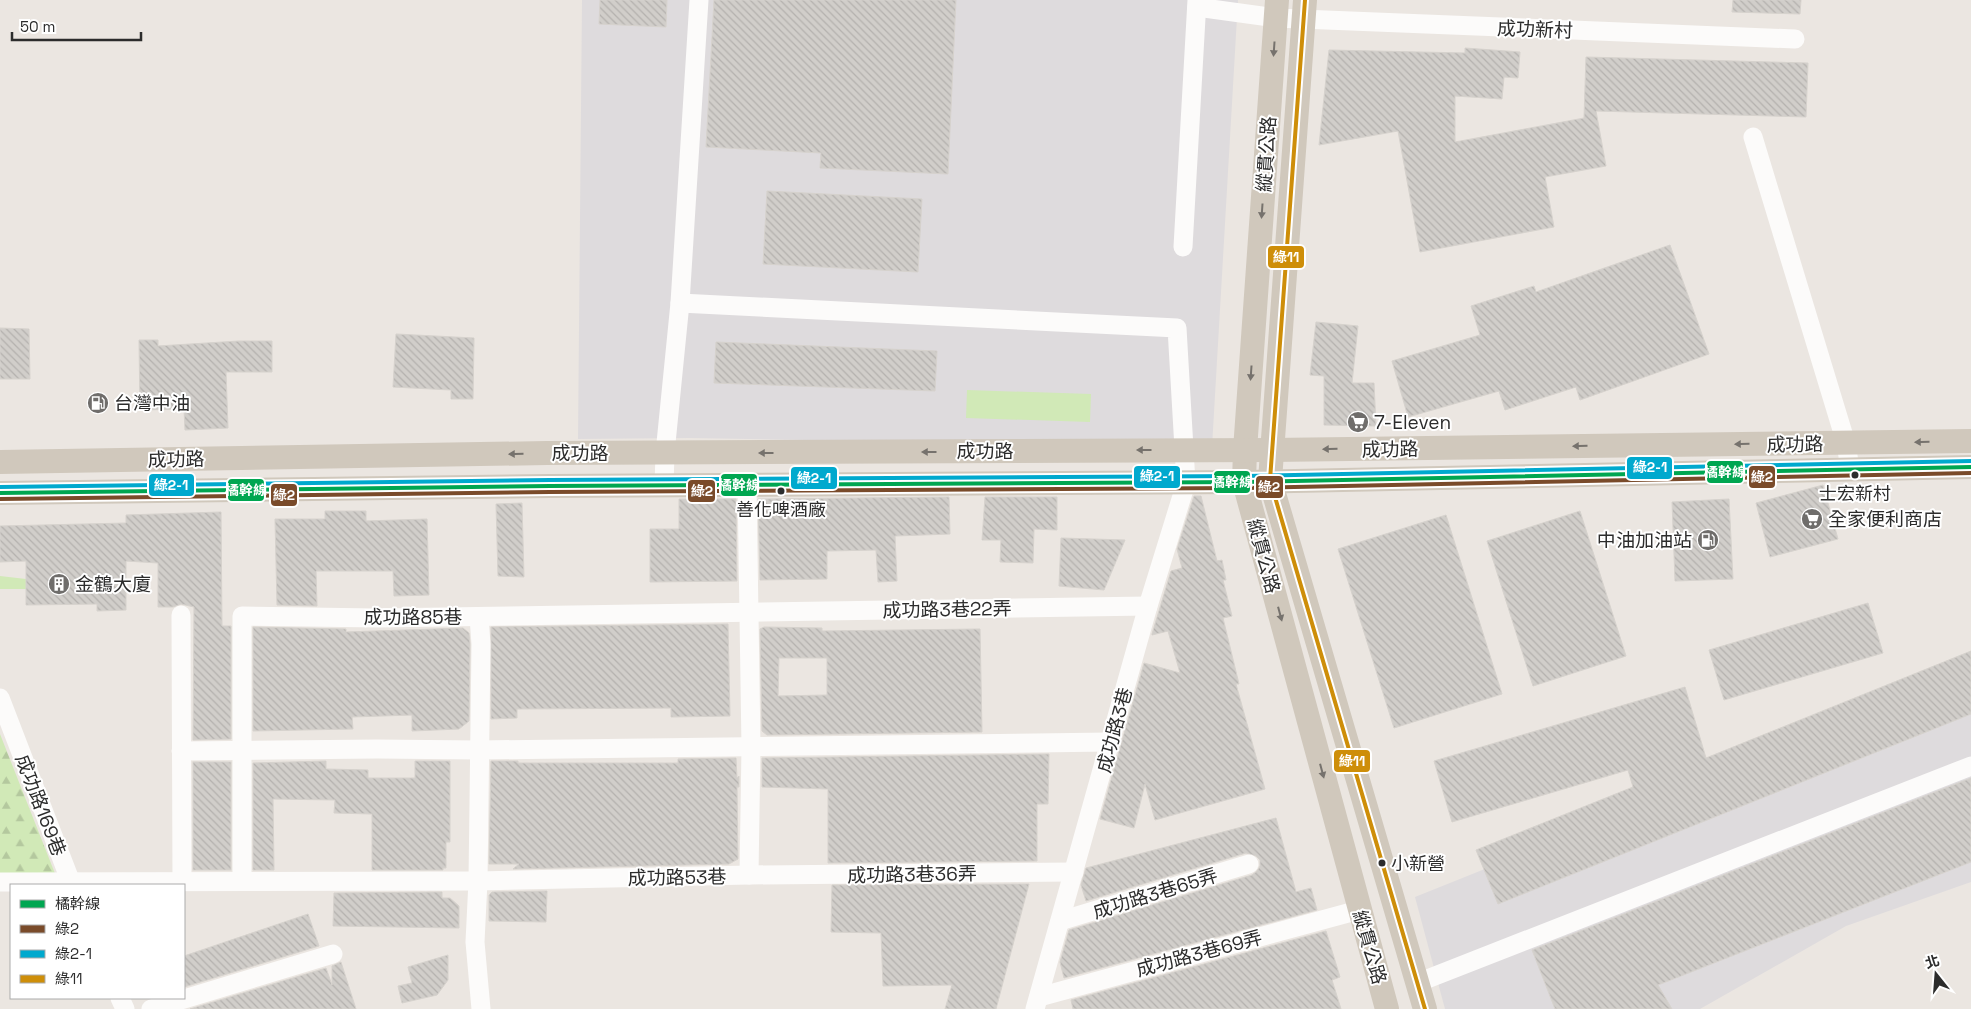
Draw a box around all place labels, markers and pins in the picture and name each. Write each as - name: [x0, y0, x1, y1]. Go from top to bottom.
- fuel station icon: 台灣中油: [86, 391, 110, 415]
- place label: 台灣中油: [114, 391, 190, 416]
- supermarket icon: 7-Eleven: [1346, 410, 1370, 434]
- place label: 7-Eleven: [1374, 410, 1451, 435]
- marker: 士宏新村: [1850, 470, 1860, 480]
- place label: 士宏新村: [1819, 482, 1891, 505]
- marker: 善化啤酒廠: [776, 486, 786, 496]
- place label: 善化啤酒廠: [736, 498, 826, 521]
- supermarket icon: 全家便利商店: [1800, 507, 1824, 531]
- place label: 全家便利商店: [1828, 507, 1942, 532]
- place label: 中油加油站: [1597, 528, 1692, 553]
- fuel station icon: 中油加油站: [1696, 528, 1720, 552]
- building icon: 金鶴大廈: [47, 572, 71, 596]
- place label: 金鶴大廈: [75, 572, 151, 597]
- place label: 小新營: [1391, 852, 1445, 875]
- marker: 小新營: [1377, 858, 1387, 868]

